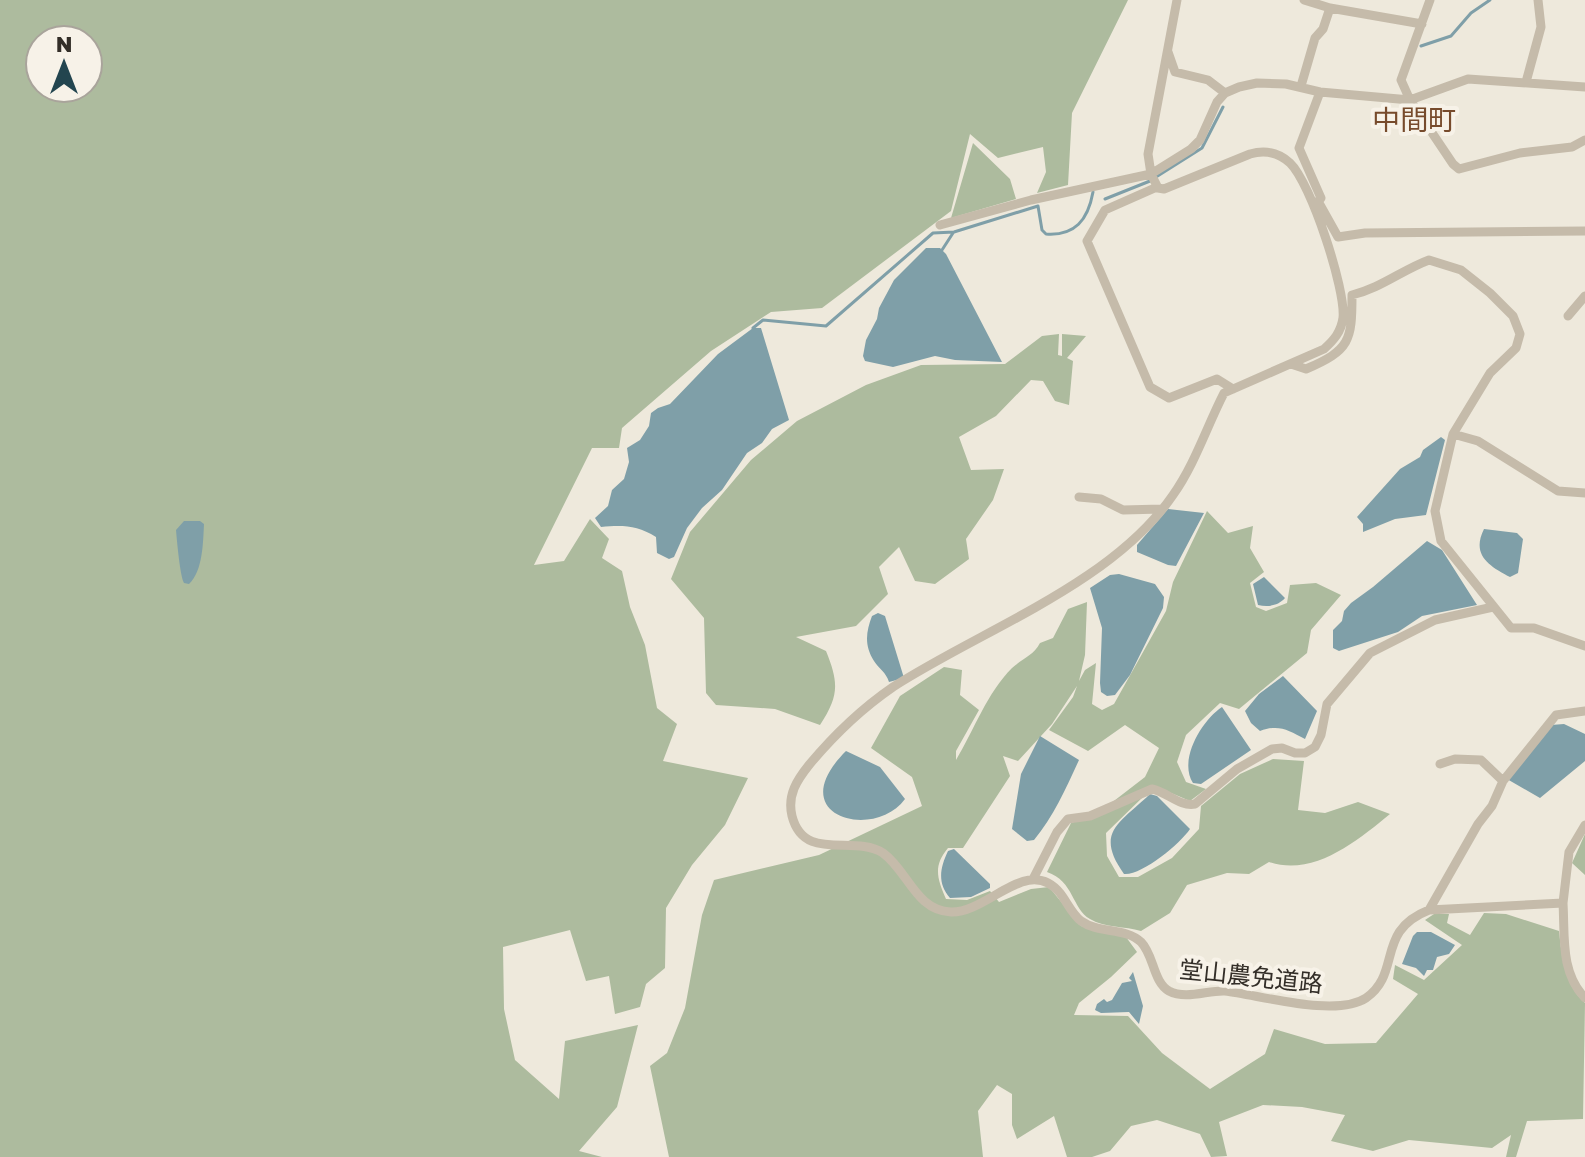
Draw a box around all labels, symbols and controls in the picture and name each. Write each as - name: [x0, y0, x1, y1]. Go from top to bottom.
- north arrow: [24, 24, 104, 104]
- text: N: [56, 30, 72, 57]
- district label: 中間町: [1372, 103, 1456, 136]
- street label: 堂山農免道路: [1178, 954, 1324, 997]

